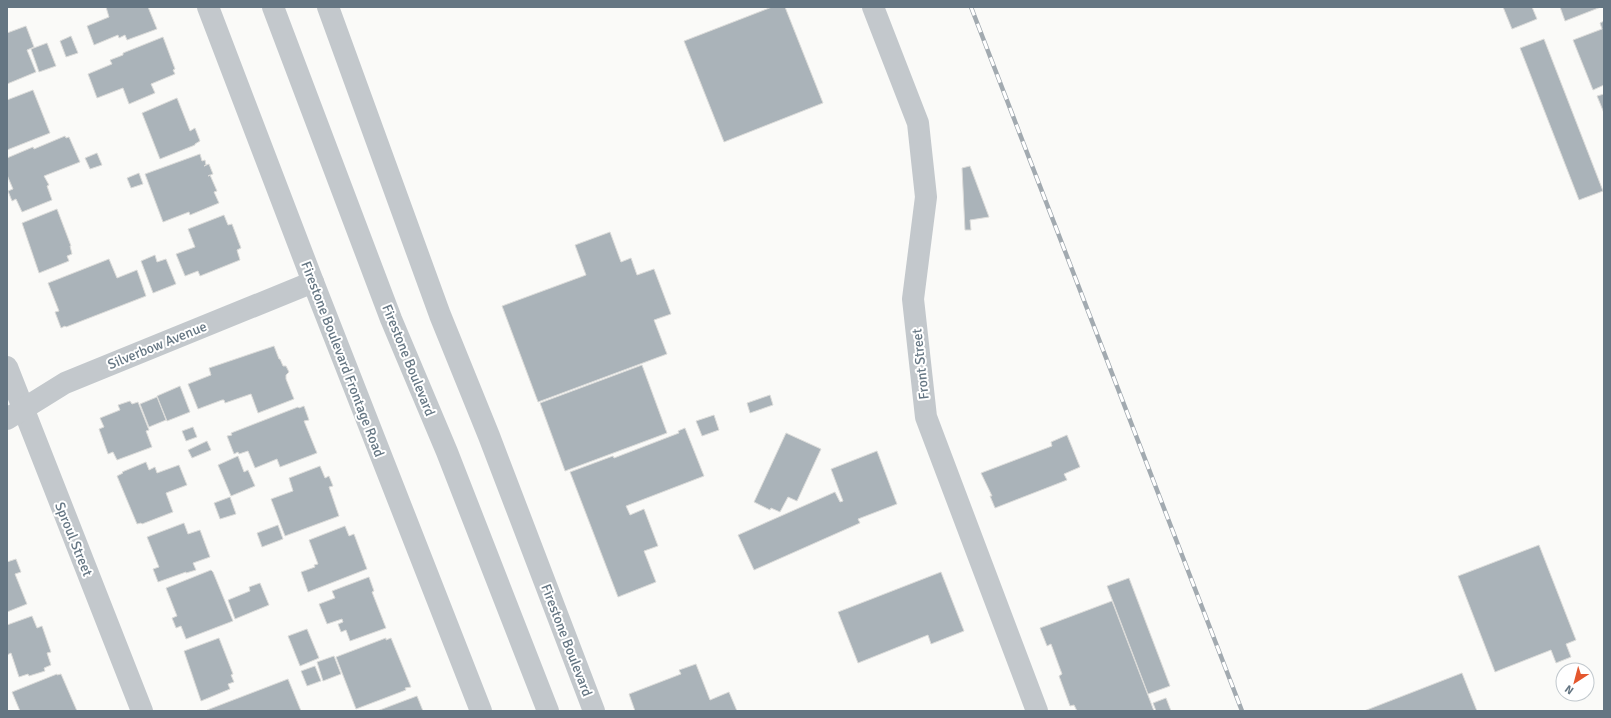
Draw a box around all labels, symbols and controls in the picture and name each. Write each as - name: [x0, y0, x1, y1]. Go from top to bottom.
- street label: Firestone Boulevard Frontage Road: [297, 259, 388, 459]
- street label: Firestone Boulevard: [378, 302, 439, 419]
- street label: Silverbow Avenue: [105, 318, 209, 373]
- street label: Front Street: [908, 328, 933, 400]
- street label: Sproul Street: [51, 500, 96, 579]
- street label: Firestone Boulevard: [537, 582, 596, 699]
- north arrow: [1555, 662, 1595, 702]
- text: N: [1562, 682, 1576, 697]

